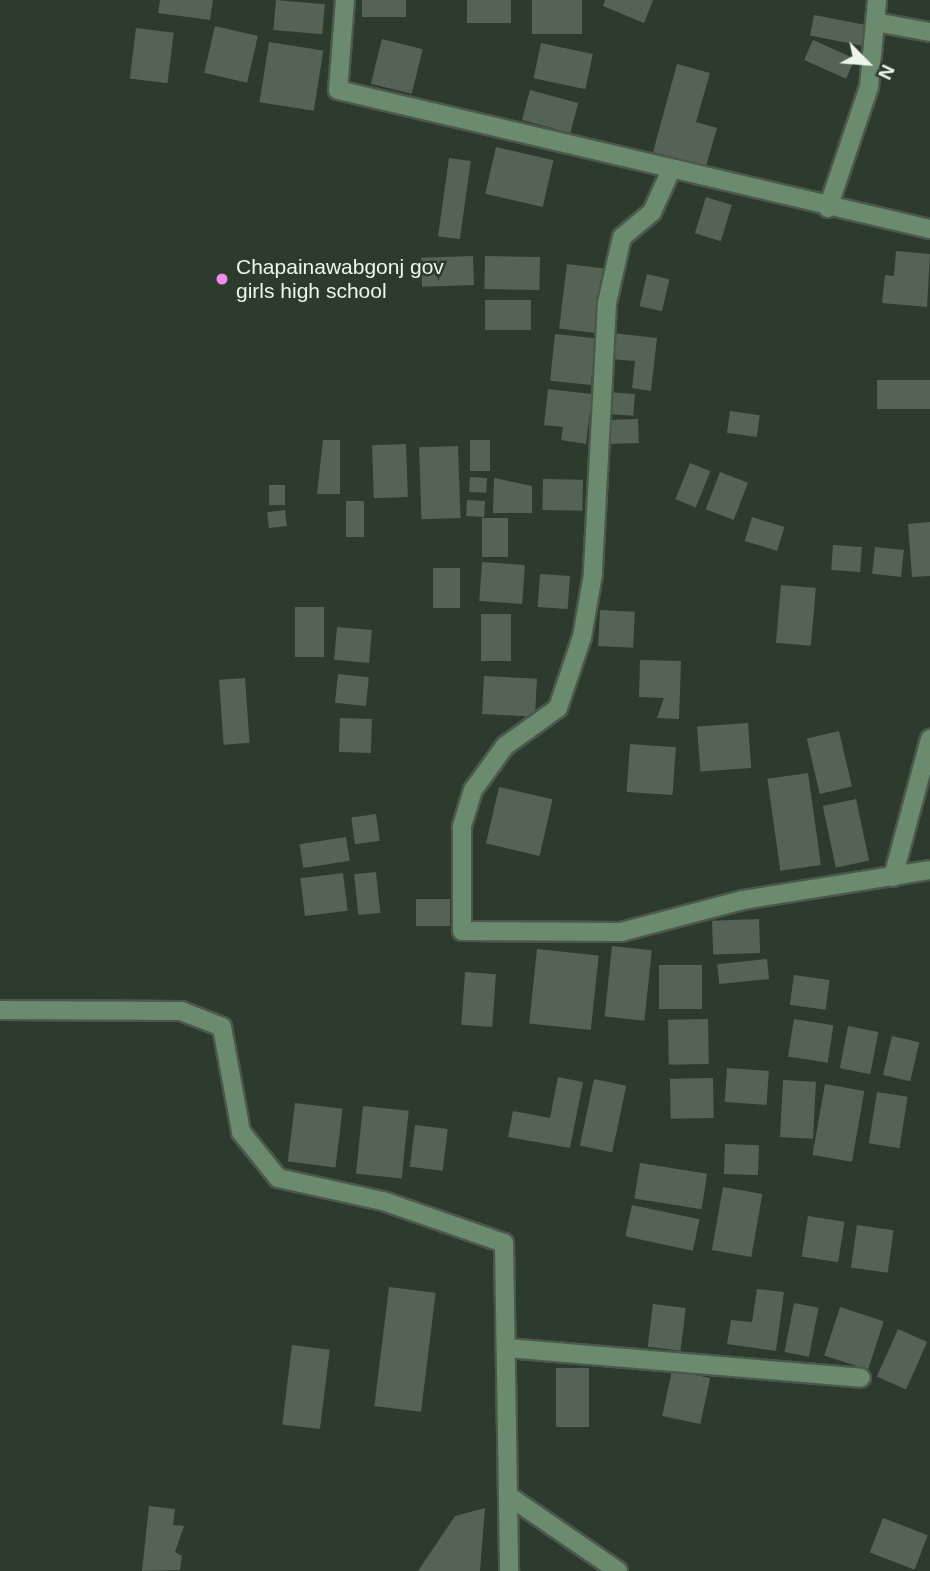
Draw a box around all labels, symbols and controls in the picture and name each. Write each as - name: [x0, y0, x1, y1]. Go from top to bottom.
- north arrow: [832, 28, 902, 98]
- text: N: [874, 61, 899, 83]
- place label: Chapainawabgonj gov girls high school: [236, 254, 444, 304]
- marker: Chapainawabgonj gov girls high school: [214, 271, 230, 287]

